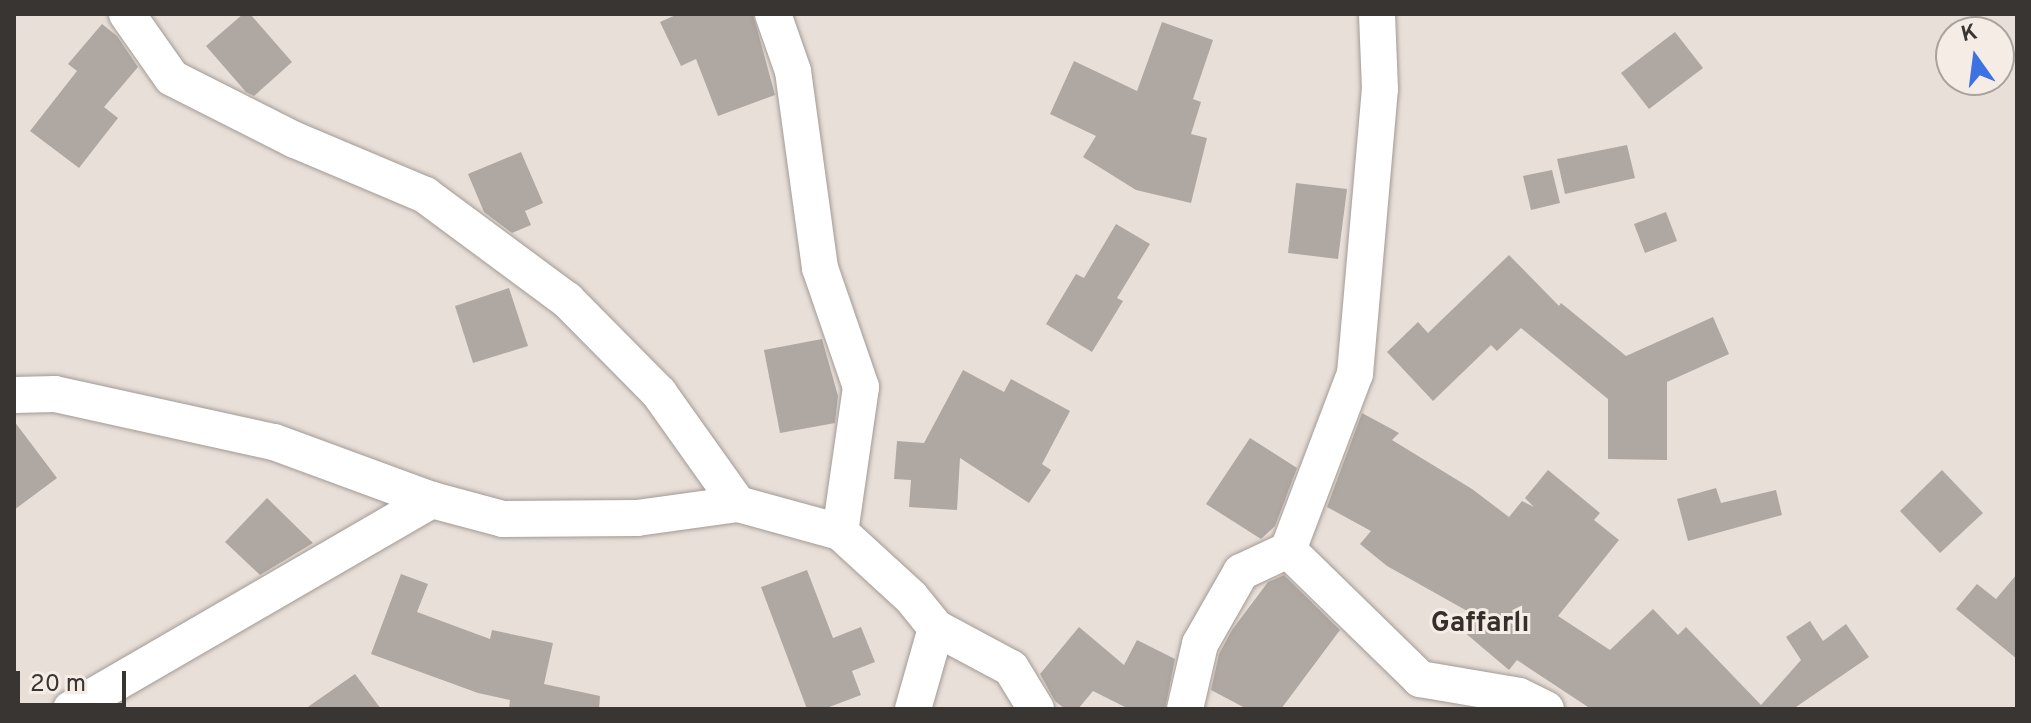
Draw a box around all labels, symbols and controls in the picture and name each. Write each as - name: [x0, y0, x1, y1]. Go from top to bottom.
- north arrow: [1935, 16, 2015, 96]
- text: K: [1959, 19, 1980, 49]
- district label: Gaffarlı: [1431, 607, 1529, 641]
- scale bar: [20, 655, 130, 705]
- text: 20 m: [30, 670, 86, 700]

